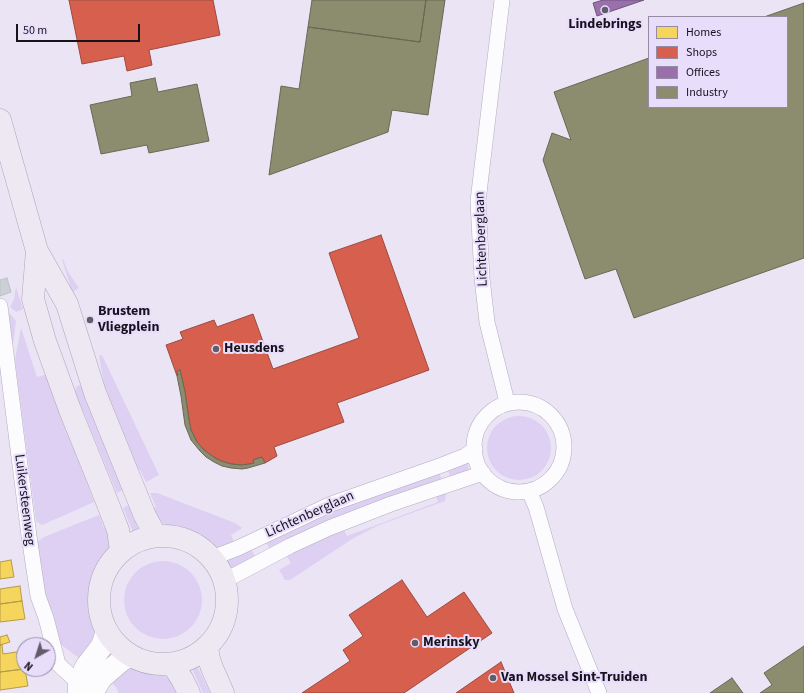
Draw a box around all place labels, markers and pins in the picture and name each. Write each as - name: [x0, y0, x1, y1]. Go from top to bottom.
- marker: Lindebrings: [600, 5, 610, 15]
- place label: Lindebrings: [568, 17, 642, 33]
- place label: Brustem Vliegplein: [98, 304, 159, 336]
- marker: Brustem Vliegplein: [85, 315, 95, 325]
- place label: Heusdens: [224, 341, 284, 357]
- marker: Heusdens: [211, 344, 221, 354]
- place label: Merinsky: [423, 635, 480, 651]
- marker: Merinsky: [410, 638, 420, 648]
- place label: Van Mossel Sint-Truiden: [501, 670, 648, 686]
- marker: Van Mossel Sint-Truiden: [488, 673, 498, 683]

